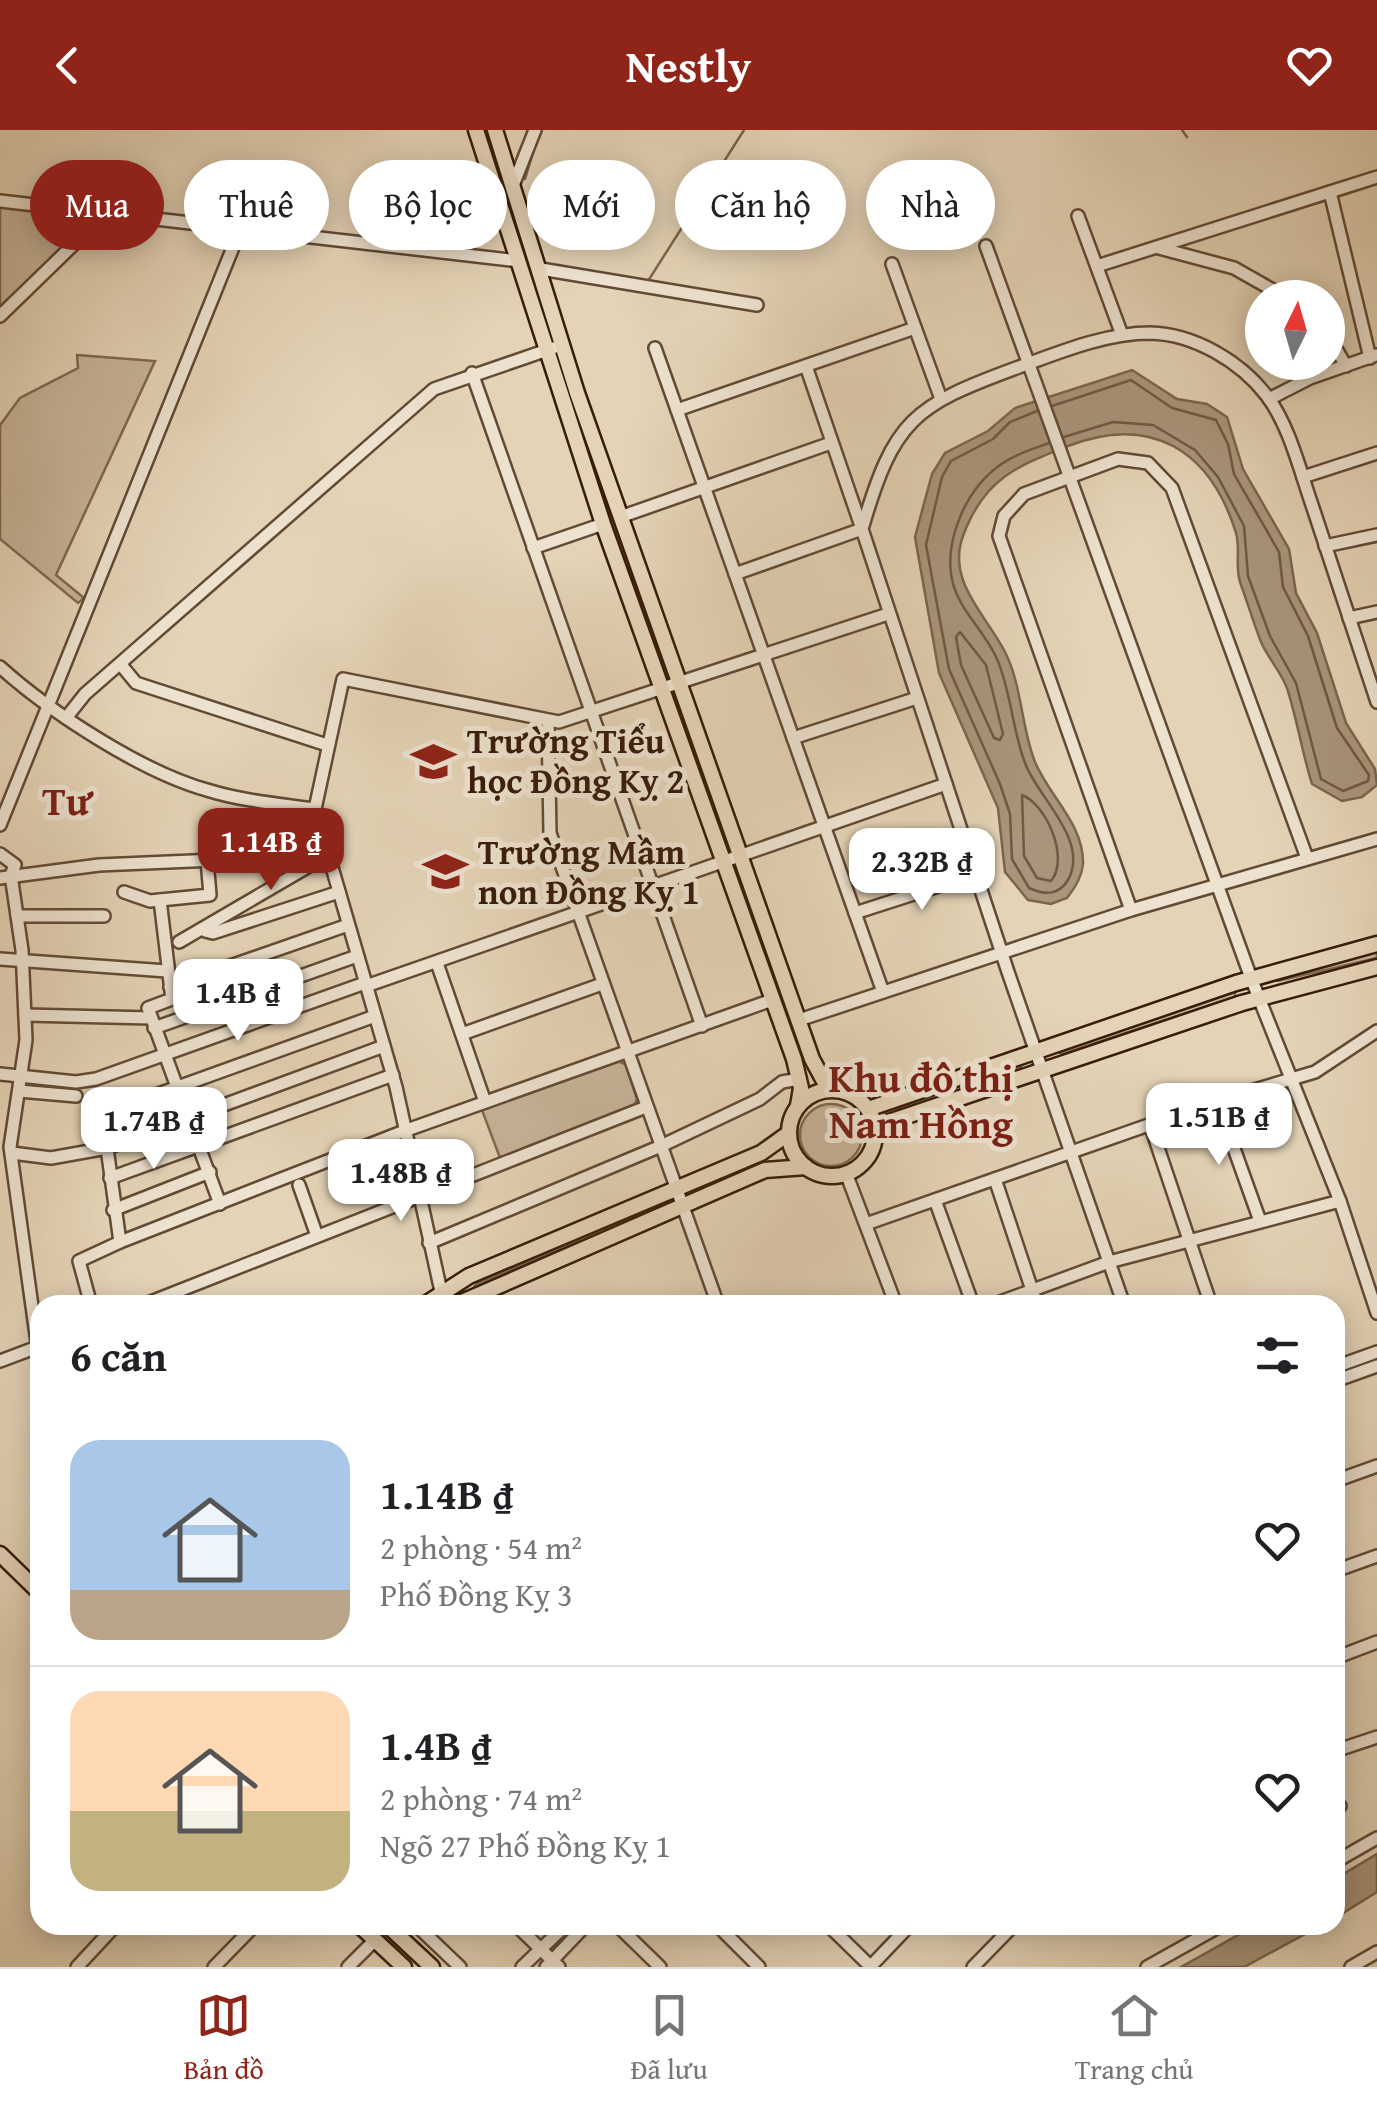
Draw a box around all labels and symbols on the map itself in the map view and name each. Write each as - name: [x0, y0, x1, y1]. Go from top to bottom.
- north arrow: [1245, 280, 1345, 380]
- place label: Trường Tiểu học Đồng Kỵ 2: [467, 715, 684, 806]
- school or university icon: Trường Tiểu học Đồng Kỵ 2: [410, 737, 458, 785]
- district label: Tư: [42, 771, 94, 830]
- pin: 1.14B ₫: [179, 808, 363, 893]
- place label: Trường Mầm non Đồng Kỵ 1: [478, 826, 700, 917]
- pin: 2.32B ₫: [830, 828, 1014, 913]
- school or university icon: Trường Mầm non Đồng Kỵ 1: [421, 848, 469, 896]
- pin: 1.4B ₫: [157, 959, 319, 1044]
- district label: Khu đô thị Nam Hồng: [829, 1048, 1014, 1153]
- pin: 1.51B ₫: [1127, 1083, 1311, 1168]
- pin: 1.74B ₫: [62, 1087, 246, 1172]
- pin: 1.48B ₫: [309, 1139, 493, 1224]

